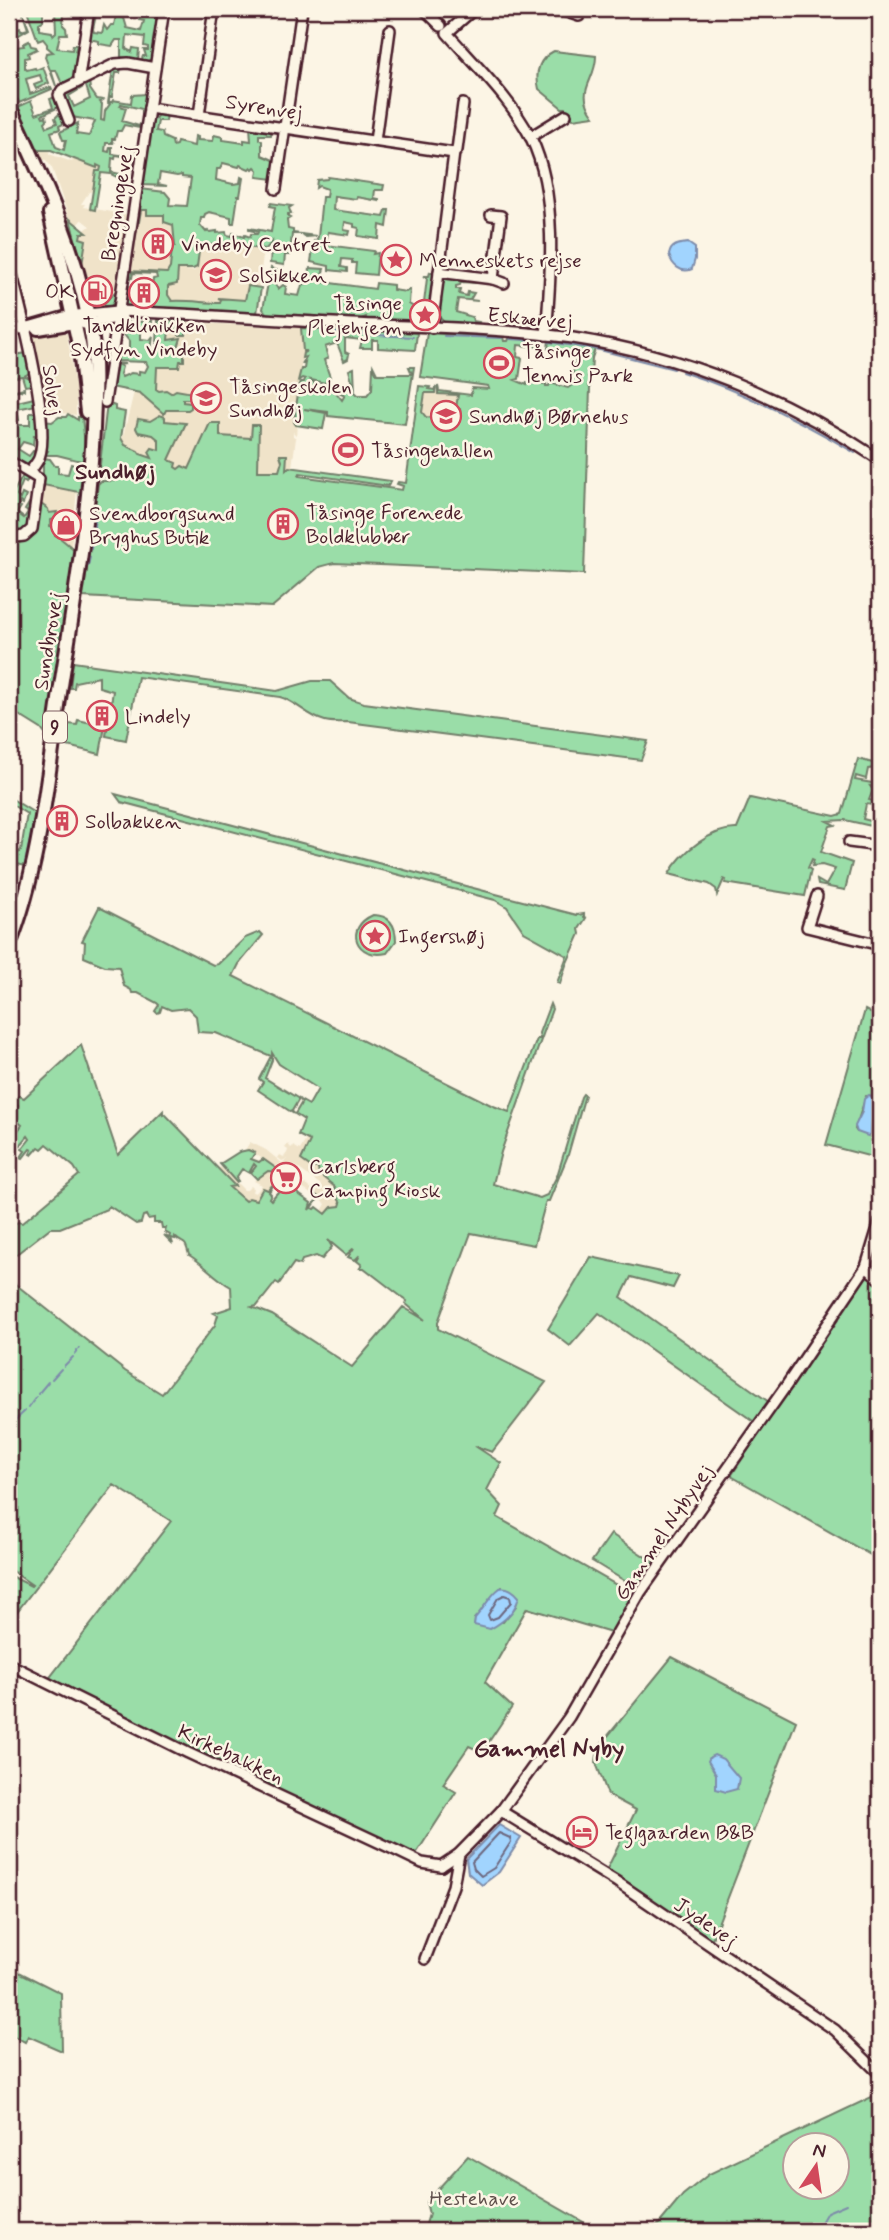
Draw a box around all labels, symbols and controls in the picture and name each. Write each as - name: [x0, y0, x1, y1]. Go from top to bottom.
- street label: Syrenvej: [223, 88, 304, 128]
- street label: Bregningevej: [95, 143, 142, 263]
- building icon: Vindeby Centret: [141, 227, 175, 261]
- place label: Vindeby Centret: [181, 231, 333, 259]
- place icon: Menneskets rejse: [379, 243, 413, 277]
- place label: Menneskets rejse: [419, 247, 582, 275]
- school or university icon: Solsikken: [199, 258, 233, 292]
- place label: Solsikken: [239, 262, 327, 290]
- fuel station icon: OK: [80, 274, 114, 308]
- building icon: Tandklinikken Sydfyn Vindeby: [127, 276, 161, 310]
- place label: OK: [45, 278, 74, 306]
- place label: Tåsinge Plejehjem: [307, 290, 402, 342]
- place icon: Tåsinge Plejehjem: [408, 298, 442, 332]
- street label: Eskærvej: [486, 301, 574, 337]
- place label: Tandklinikken Sydfyn Vindeby: [71, 312, 217, 364]
- place label: Tåsinge Tennis Park: [522, 338, 634, 390]
- sports icon: Tåsinge Tennis Park: [482, 346, 516, 380]
- street label: Solvej: [35, 363, 69, 417]
- place label: Tåsingeskolen Sundhøj: [229, 373, 352, 425]
- school or university icon: Tåsingeskolen Sundhøj: [189, 381, 223, 415]
- school or university icon: Sundhøj Børnehus: [429, 399, 463, 433]
- place label: Sundhøj Børnehus: [469, 403, 629, 431]
- sports icon: Tåsingehallen: [331, 433, 365, 467]
- place label: Tåsingehallen: [371, 437, 493, 466]
- district label: Sundhøj: [75, 458, 155, 488]
- place label: Tåsinge Forenede Boldklubber: [306, 499, 463, 551]
- place label: Svendborgsund Bryghus Butik: [89, 500, 235, 552]
- building icon: Tåsinge Forenede Boldklubber: [266, 507, 300, 541]
- shop icon: Svendborgsund Bryghus Butik: [49, 508, 83, 542]
- street label: Sundbrovej: [27, 590, 71, 692]
- building icon: Lindely: [85, 699, 119, 733]
- place label: Lindely: [125, 703, 191, 731]
- road number: 9: [43, 712, 67, 742]
- building icon: Solbakken: [45, 804, 79, 838]
- place label: Solbakken: [85, 808, 182, 836]
- place icon: Ingershøj: [358, 919, 392, 953]
- place label: Ingershøj: [398, 923, 485, 953]
- place label: Carlsberg Camping Kiosk: [309, 1153, 441, 1207]
- supermarket icon: Carlsberg Camping Kiosk: [269, 1161, 303, 1195]
- street label: Gammel Nybyvej: [608, 1459, 720, 1606]
- street label: Kirkebakken: [173, 1718, 288, 1792]
- district label: Gammel Nyby: [474, 1734, 624, 1765]
- hotel icon: Teglgaarden B&B: [565, 1815, 599, 1849]
- place label: Teglgaarden B&B: [605, 1819, 754, 1849]
- street label: Jydevej: [668, 1891, 743, 1954]
- north arrow: [780, 2132, 850, 2202]
- text: N: [811, 2137, 828, 2165]
- park label: Hestehave: [429, 2185, 519, 2213]

